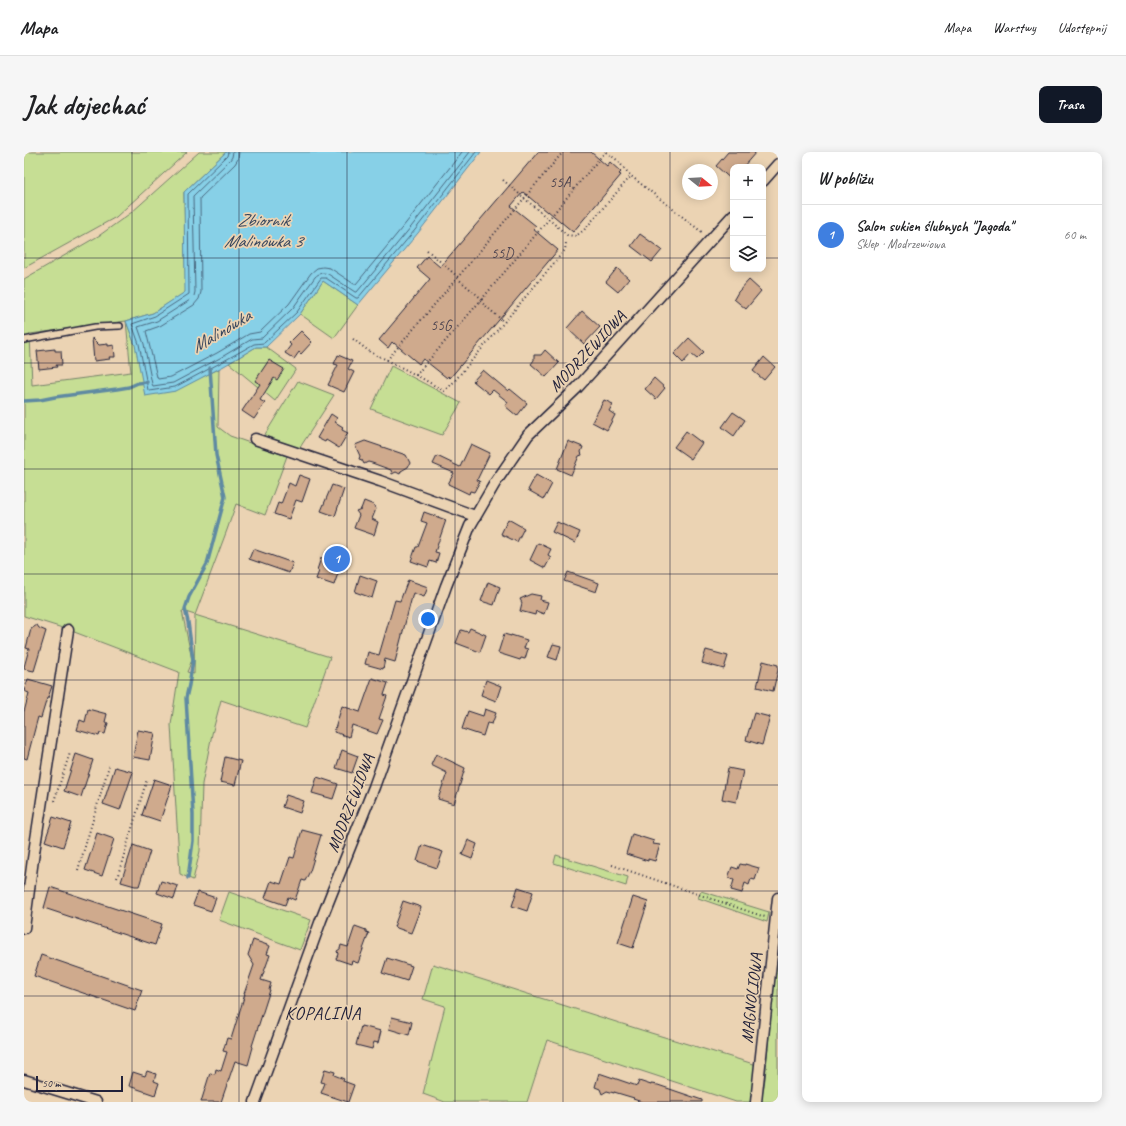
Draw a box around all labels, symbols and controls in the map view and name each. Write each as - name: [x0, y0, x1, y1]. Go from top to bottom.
- text: Mapa: [20, 16, 57, 40]
- text: Mapa: [944, 19, 971, 36]
- text: Warstwy: [993, 19, 1036, 36]
- text: Udostępnij: [1058, 19, 1106, 36]
- button: Trasa: [1039, 86, 1102, 123]
- text: Jak dojechać: [24, 87, 145, 122]
- north arrow: [682, 164, 718, 200]
- map controls: [730, 164, 766, 272]
- button: +: [730, 164, 766, 200]
- text: W pobliżu: [818, 168, 873, 189]
- house number: 55A: [549, 173, 572, 192]
- button: −: [730, 200, 766, 236]
- water label: Zbiornik Malinówka 3: [224, 209, 306, 252]
- text: Salon sukien ślubnych "Jagoda": [856, 217, 1013, 236]
- text: 1: [828, 227, 834, 243]
- text: 60 m: [1064, 227, 1086, 243]
- button: layers: [730, 236, 766, 272]
- text: Sklep · Modrzewiowa: [856, 236, 945, 252]
- house number: 55D: [491, 244, 514, 263]
- water label: Malinówka: [187, 304, 257, 357]
- street label: MODRZEWIOWA: [544, 306, 631, 396]
- house number: 55G: [431, 316, 453, 335]
- pin: 1: [324, 544, 350, 574]
- your location: [418, 609, 438, 629]
- street label: MODRZEWIOWA: [322, 751, 379, 855]
- street label: MAGNOLIOWA: [736, 952, 767, 1044]
- district label: KOPALINA: [285, 1002, 361, 1024]
- scale bar: [36, 1074, 123, 1093]
- text: 50 m: [42, 1076, 61, 1090]

